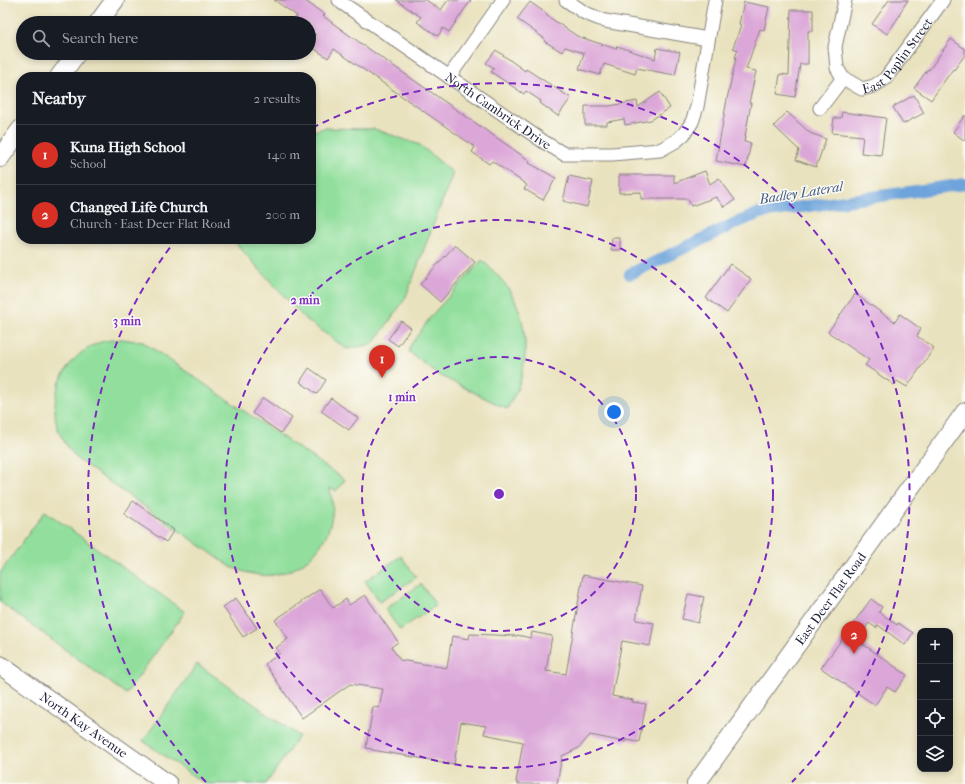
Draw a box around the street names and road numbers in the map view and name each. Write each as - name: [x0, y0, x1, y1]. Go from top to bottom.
- street label: East Poplin Street: [860, 14, 935, 96]
- street label: North Cambrick Drive: [443, 69, 554, 152]
- street label: East Deer Flat Road: [792, 549, 869, 648]
- street label: North Kay Avenue: [37, 688, 131, 761]

